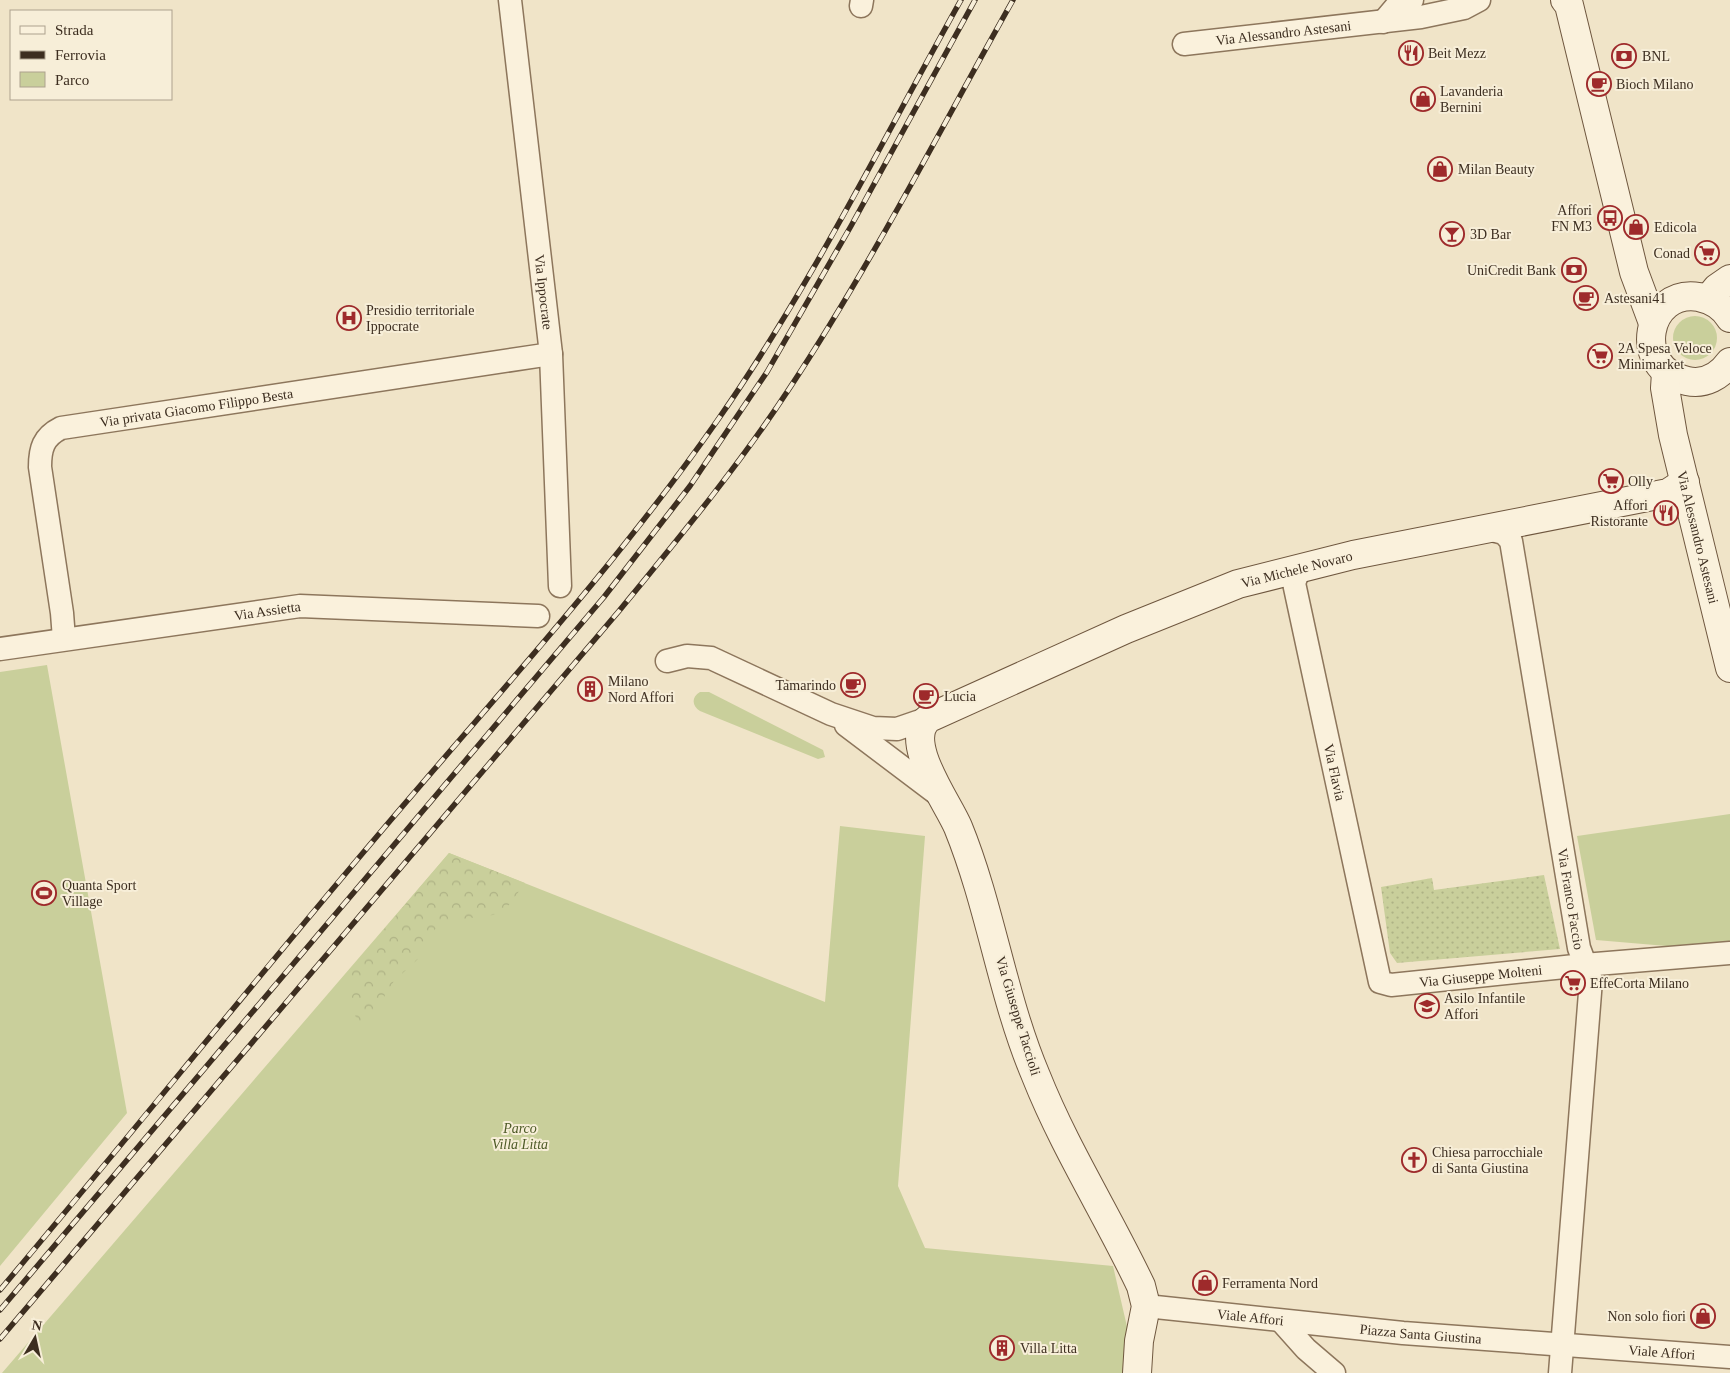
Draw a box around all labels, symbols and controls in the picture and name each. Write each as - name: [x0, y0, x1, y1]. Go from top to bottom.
- legend: [10, 10, 172, 100]
- street label: Via Alessandro Astesani: [1215, 18, 1352, 48]
- text: Strada: [55, 22, 94, 38]
- restaurant icon: Beit Mezz: [1398, 40, 1424, 66]
- bank icon: BNL: [1611, 43, 1637, 69]
- place label: Beit Mezz: [1428, 46, 1486, 61]
- text: Ferrovia: [55, 47, 106, 63]
- place label: BNL: [1642, 49, 1670, 64]
- cafe icon: Bioch Milano: [1586, 71, 1612, 97]
- text: Parco: [55, 72, 89, 88]
- place label: Bioch Milano: [1616, 77, 1693, 92]
- place label: Lavanderia Bernini: [1440, 84, 1504, 115]
- shop icon: Lavanderia Bernini: [1410, 86, 1436, 112]
- shop icon: Milan Beauty: [1427, 156, 1453, 182]
- place label: Milan Beauty: [1458, 162, 1535, 177]
- place label: Affori FN M3: [1551, 203, 1592, 234]
- bus stop icon: Affori FN M3: [1597, 205, 1623, 231]
- shop icon: Edicola: [1623, 214, 1649, 240]
- place label: Edicola: [1654, 220, 1698, 235]
- bar icon: 3D Bar: [1439, 221, 1465, 247]
- place label: 3D Bar: [1470, 227, 1511, 242]
- supermarket icon: Conad: [1694, 240, 1720, 266]
- place label: Conad: [1653, 246, 1690, 261]
- street label: Via Ippocrate: [532, 254, 556, 331]
- bank icon: UniCredit Bank: [1561, 257, 1587, 283]
- place label: UniCredit Bank: [1467, 263, 1556, 278]
- cafe icon: Astesani41: [1573, 285, 1599, 311]
- place label: Astesani41: [1604, 291, 1666, 306]
- place label: Presidio territoriale Ippocrate: [366, 303, 474, 334]
- hospital icon: Presidio territoriale Ippocrate: [336, 305, 362, 331]
- place label: 2A Spesa Veloce Minimarket: [1618, 341, 1712, 372]
- supermarket icon: 2A Spesa Veloce Minimarket: [1587, 343, 1613, 369]
- street label: Via privata Giacomo Filippo Besta: [99, 385, 295, 430]
- supermarket icon: Olly: [1598, 468, 1624, 494]
- street label: Via Alessandro Astesani: [1675, 469, 1722, 605]
- place label: Olly: [1628, 474, 1653, 489]
- place label: Affori Ristorante: [1590, 498, 1648, 529]
- restaurant icon: Affori Ristorante: [1653, 500, 1679, 526]
- street label: Via Michele Novaro: [1240, 548, 1354, 590]
- street label: Via Assietta: [233, 598, 302, 623]
- cafe icon: Tamarindo: [840, 672, 866, 698]
- place label: Milano Nord Affori: [608, 674, 674, 705]
- building icon: Milano Nord Affori: [577, 676, 603, 702]
- place label: Tamarindo: [776, 678, 836, 693]
- cafe icon: Lucia: [913, 683, 939, 709]
- place label: Lucia: [944, 689, 977, 704]
- street label: Via Flavia: [1321, 742, 1348, 803]
- street label: Via Franco Faccio: [1555, 847, 1587, 951]
- place label: Quanta Sport Village: [62, 878, 136, 909]
- sports icon: Quanta Sport Village: [31, 880, 57, 906]
- street label: Via Giuseppe Taccioli: [993, 955, 1043, 1078]
- street label: Via Giuseppe Molteni: [1418, 962, 1543, 990]
- supermarket icon: EffeCorta Milano: [1560, 970, 1586, 996]
- place label: EffeCorta Milano: [1590, 976, 1689, 991]
- place label: Asilo Infantile Affori: [1444, 991, 1525, 1022]
- school or university icon: Asilo Infantile Affori: [1414, 993, 1440, 1019]
- park label: Parco Villa Litta: [492, 1121, 548, 1152]
- place label: Chiesa parrocchiale di Santa Giustina: [1432, 1145, 1543, 1176]
- church icon: Chiesa parrocchiale di Santa Giustina: [1401, 1147, 1427, 1173]
- shop icon: Ferramenta Nord: [1192, 1270, 1218, 1296]
- place label: Ferramenta Nord: [1222, 1276, 1318, 1291]
- shop icon: Non solo fiori: [1690, 1303, 1716, 1329]
- street label: Viale Affori: [1216, 1306, 1285, 1328]
- place label: Non solo fiori: [1607, 1309, 1686, 1324]
- north arrow: [10, 1313, 60, 1363]
- text: N: [31, 1317, 43, 1334]
- street label: Piazza Santa Giustina: [1359, 1321, 1483, 1346]
- building icon: Villa Litta: [989, 1335, 1015, 1361]
- place label: Villa Litta: [1020, 1341, 1078, 1356]
- street label: Viale Affori: [1628, 1342, 1696, 1362]

